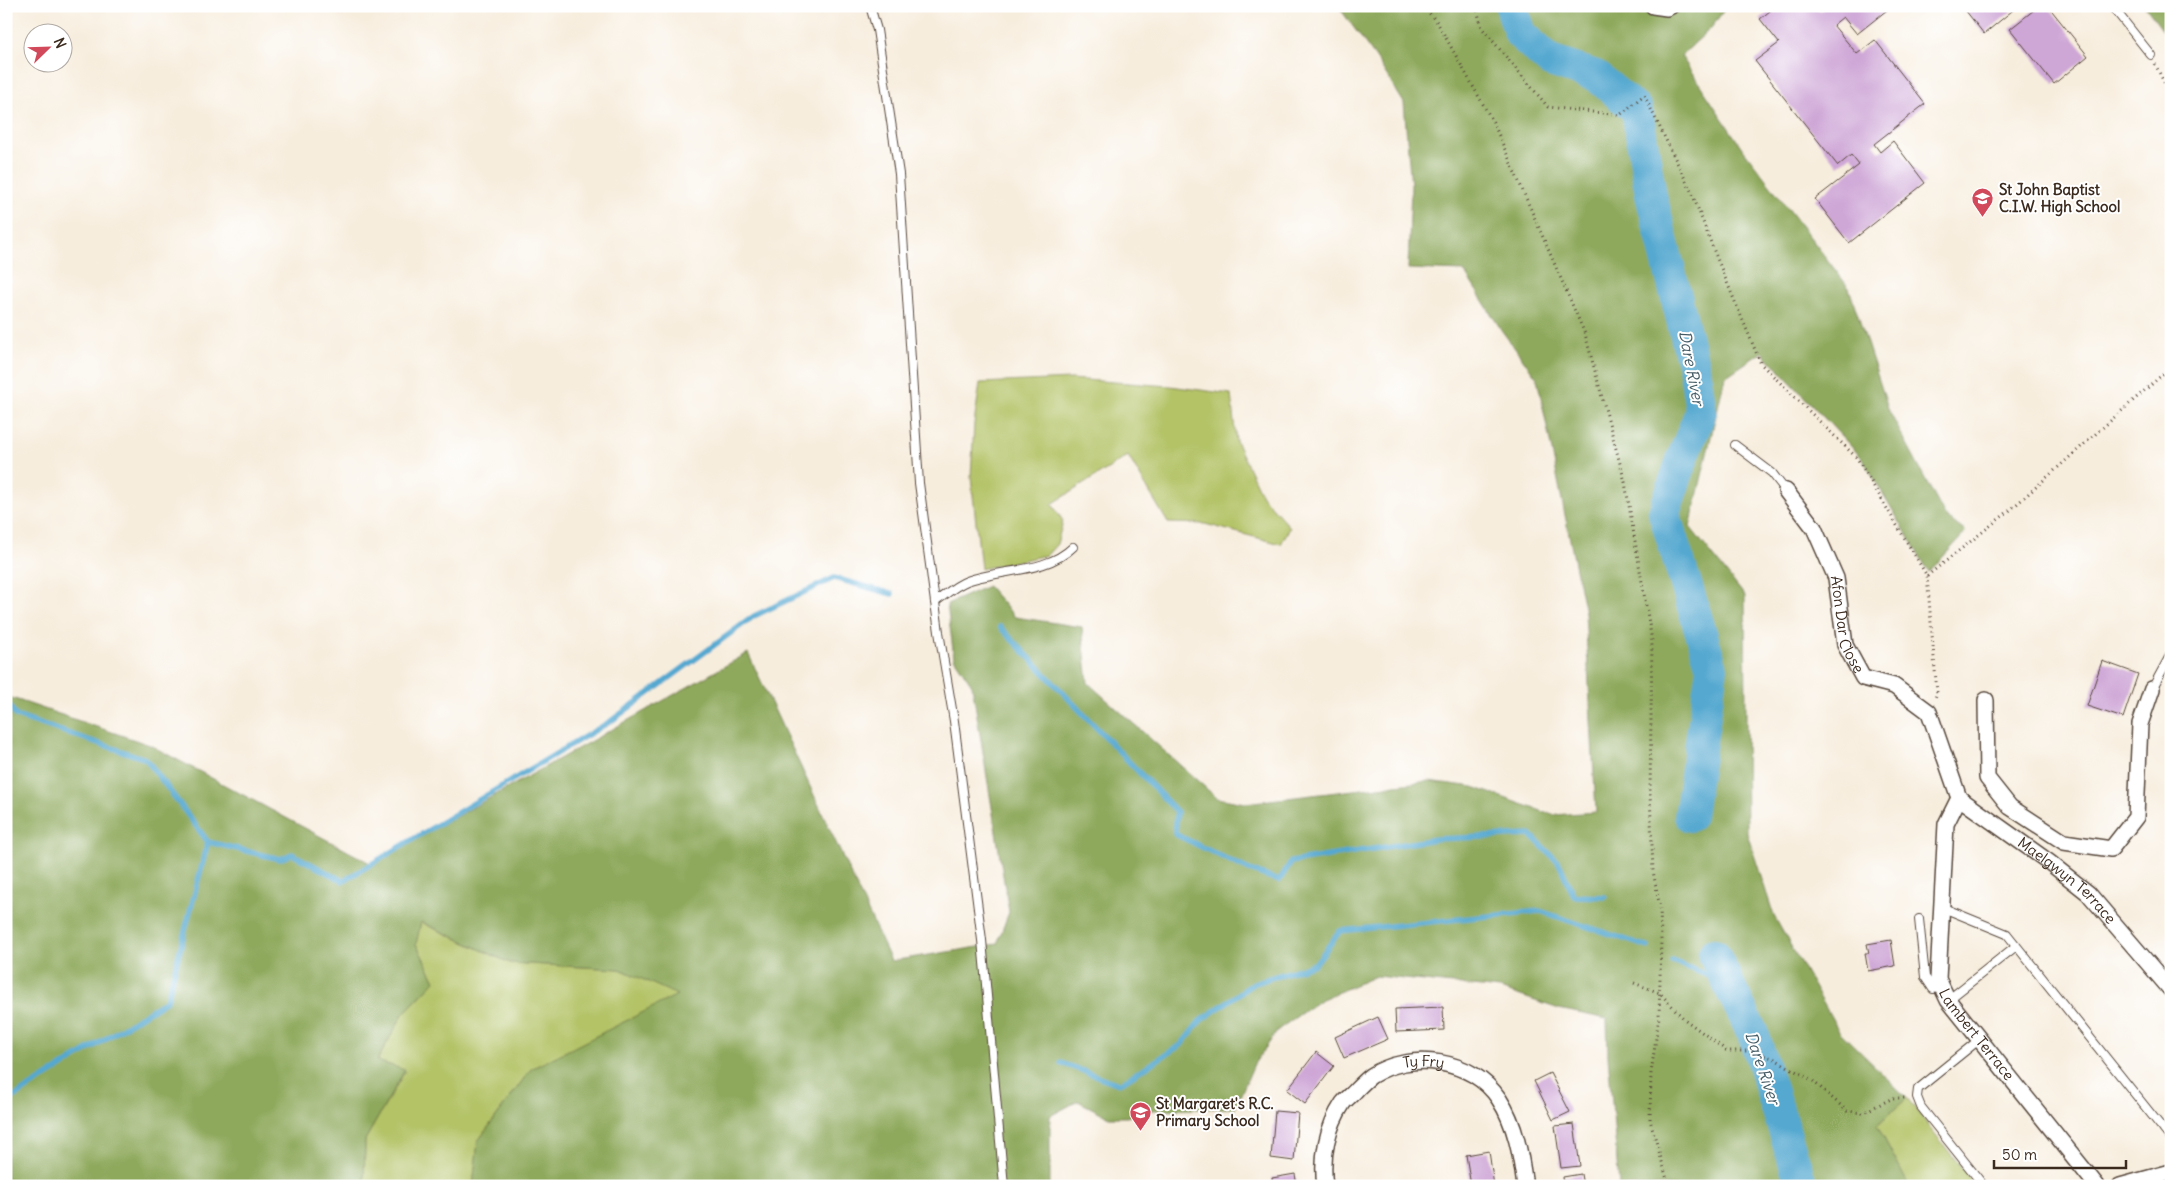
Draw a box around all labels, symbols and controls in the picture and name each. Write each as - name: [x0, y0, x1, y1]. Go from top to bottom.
- north arrow: [22, 22, 72, 72]
- text: N: [50, 35, 70, 51]
- place label: St John Baptist C.I.W. High School: [1999, 180, 2120, 217]
- school or university icon: St John Baptist C.I.W. High School: [1971, 187, 1995, 218]
- water label: Dare River: [1675, 329, 1710, 409]
- street label: Afon Dar Close: [1827, 574, 1868, 676]
- street label: Maelgwyn Terrace: [2014, 833, 2120, 928]
- street label: Lambert Terrace: [1935, 985, 2019, 1084]
- water label: Dare River: [1741, 1029, 1786, 1109]
- street label: Ty Fry: [1401, 1051, 1446, 1072]
- place label: St Margaret's R.C. Primary School: [1156, 1094, 1274, 1131]
- school or university icon: St Margaret's R.C. Primary School: [1128, 1101, 1152, 1132]
- scale bar: [1994, 1137, 2127, 1169]
- text: 50 m: [2002, 1145, 2037, 1164]

